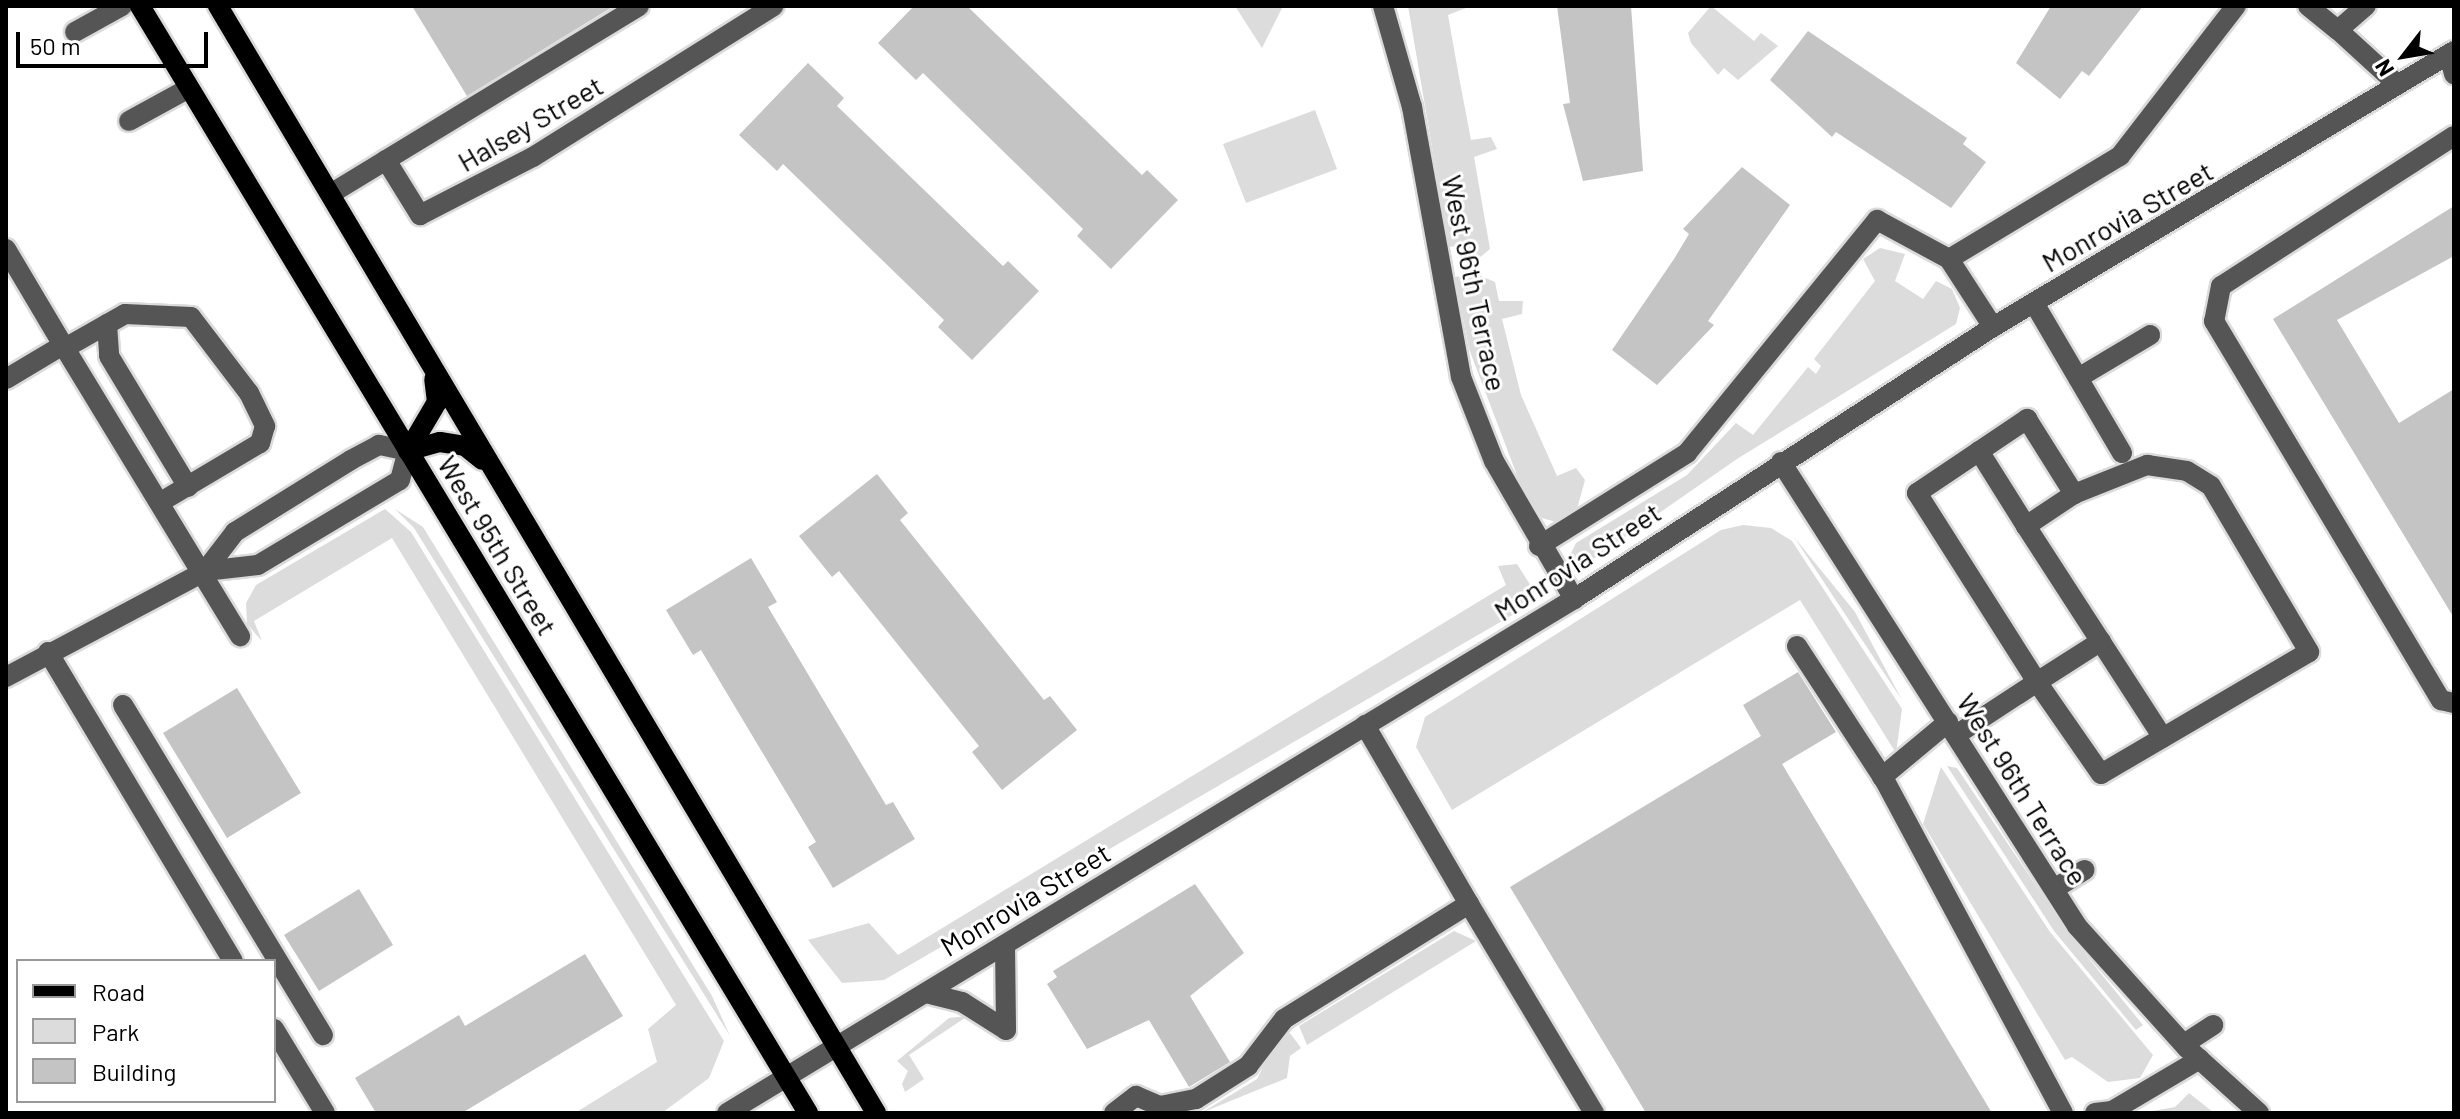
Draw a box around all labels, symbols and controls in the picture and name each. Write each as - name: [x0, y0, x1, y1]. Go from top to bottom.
- scale bar: [20, 16, 212, 66]
- north arrow: [2364, 16, 2444, 96]
- text: 50 m: [30, 31, 81, 60]
- text: N: [2369, 55, 2398, 81]
- street label: Halsey Street: [451, 68, 609, 178]
- street label: Monrovia Street: [2035, 153, 2219, 279]
- street label: West 96th Terrace: [1436, 172, 1514, 394]
- street label: West 95th Street: [431, 449, 565, 641]
- street label: Monrovia Street: [1487, 495, 1667, 627]
- street label: West 96th Terrace: [1950, 687, 2096, 891]
- street label: Monrovia Street: [934, 835, 1116, 963]
- legend: [16, 959, 276, 1103]
- text: Road: [92, 977, 145, 1006]
- text: Park: [92, 1017, 139, 1046]
- text: Building: [92, 1057, 176, 1086]

